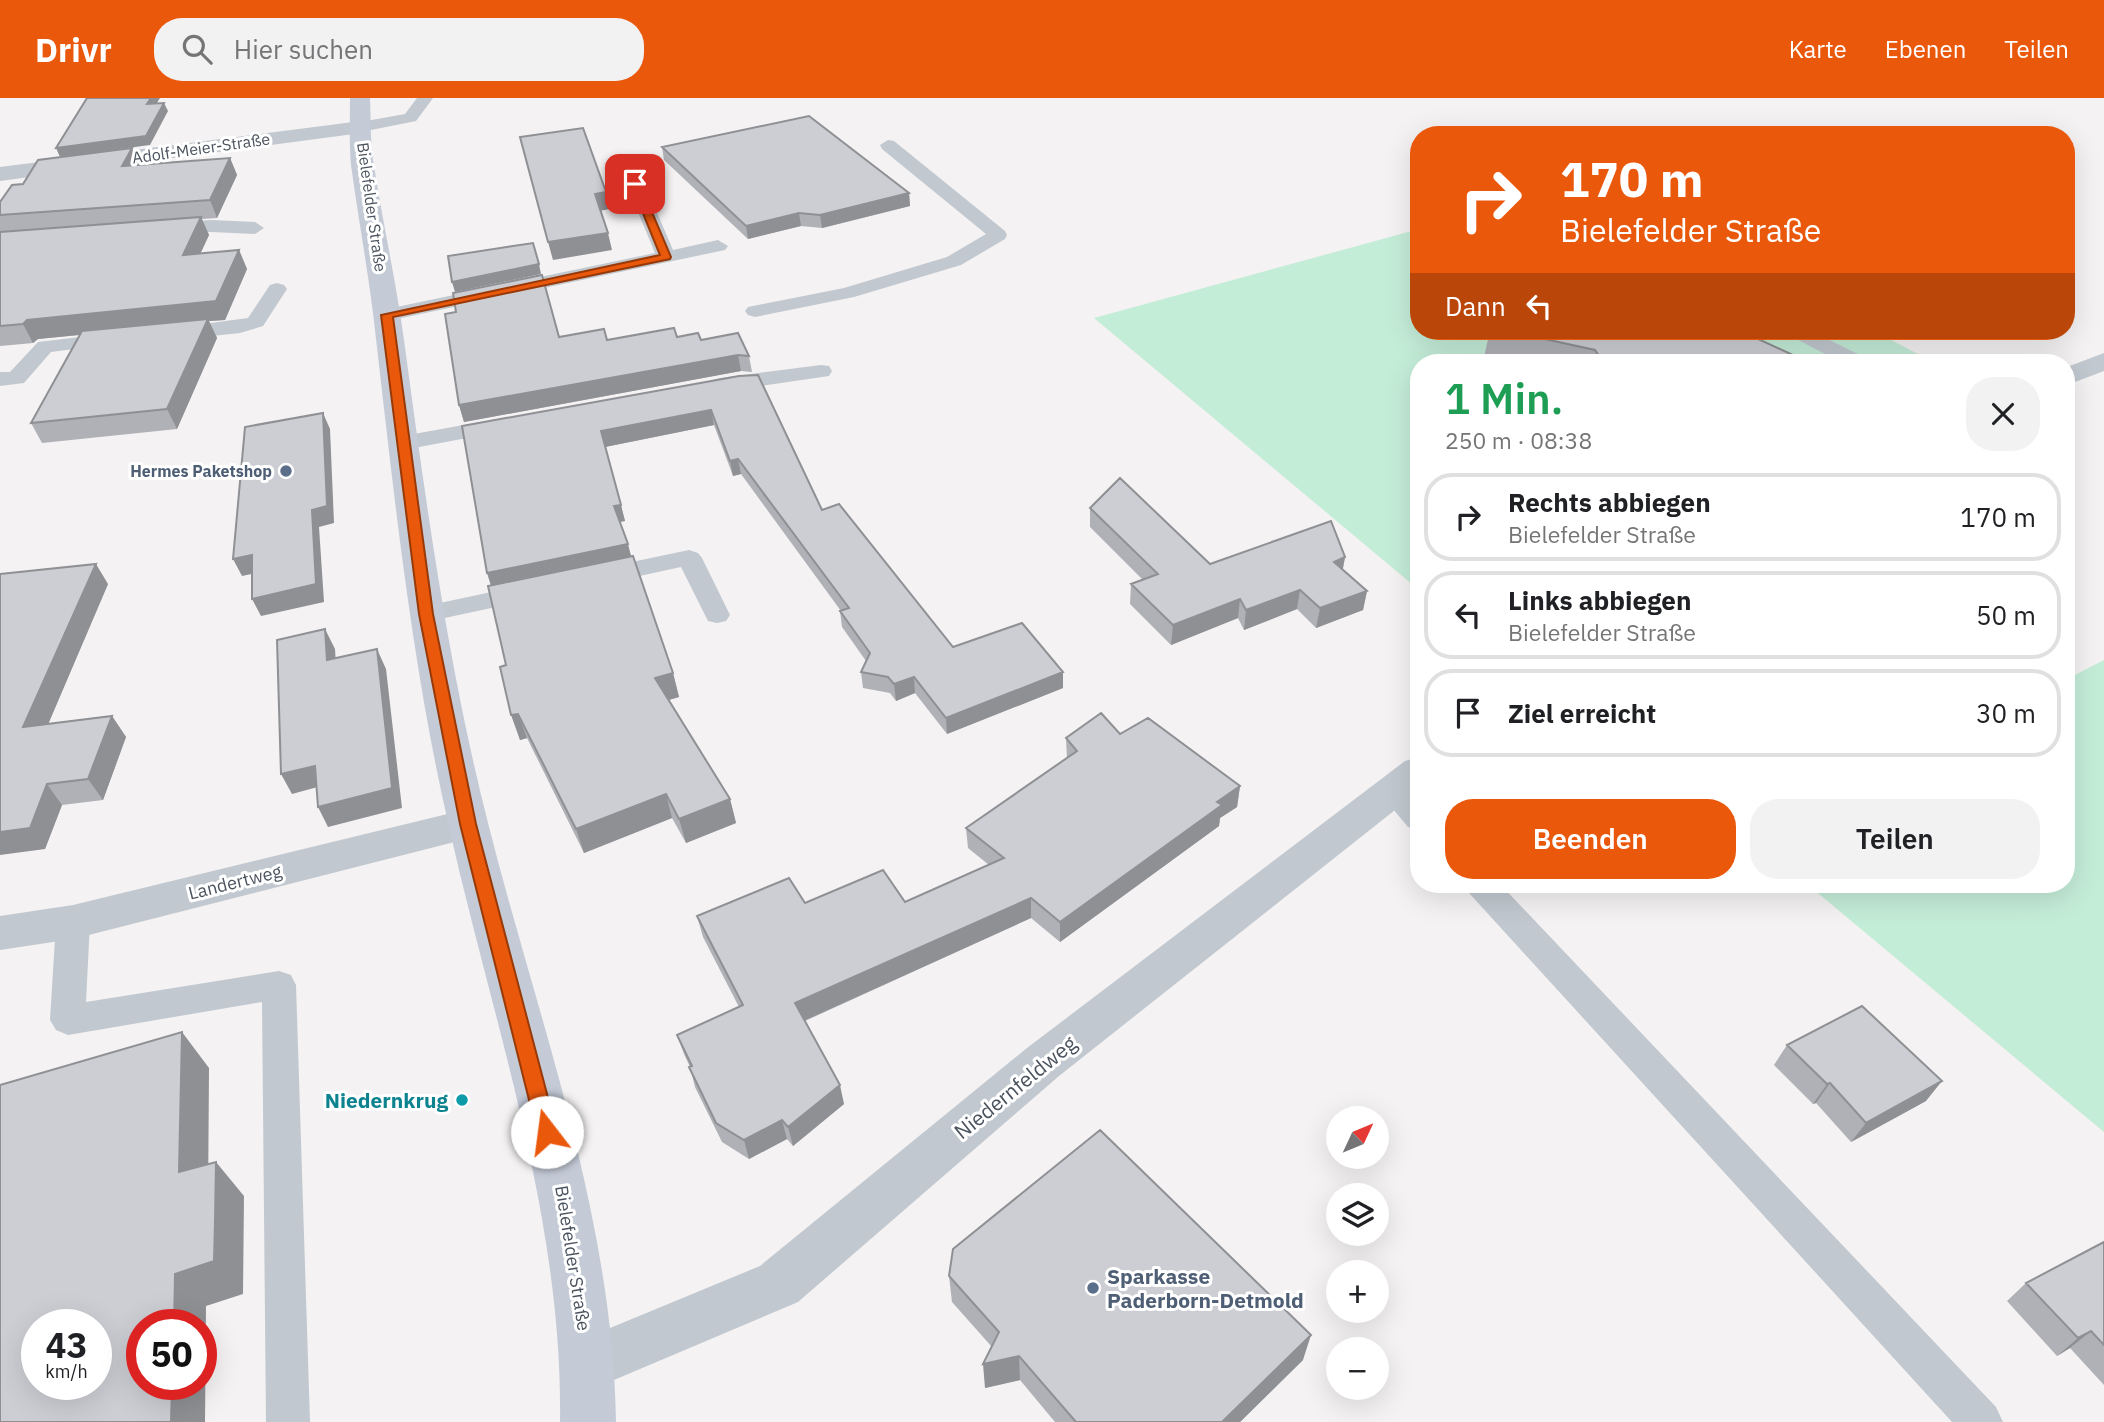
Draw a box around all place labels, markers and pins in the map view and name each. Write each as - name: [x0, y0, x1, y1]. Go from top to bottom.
- pin: [605, 154, 665, 214]
- place label: Hermes Paketshop: [130, 461, 272, 481]
- marker: Hermes Paketshop: [278, 463, 294, 479]
- place label: Niedernkrug: [325, 1086, 448, 1114]
- marker: Niedernkrug: [454, 1092, 470, 1108]
- place label: Sparkasse Paderborn-Detmold: [1107, 1262, 1304, 1314]
- marker: Sparkasse Paderborn-Detmold: [1085, 1280, 1101, 1296]

